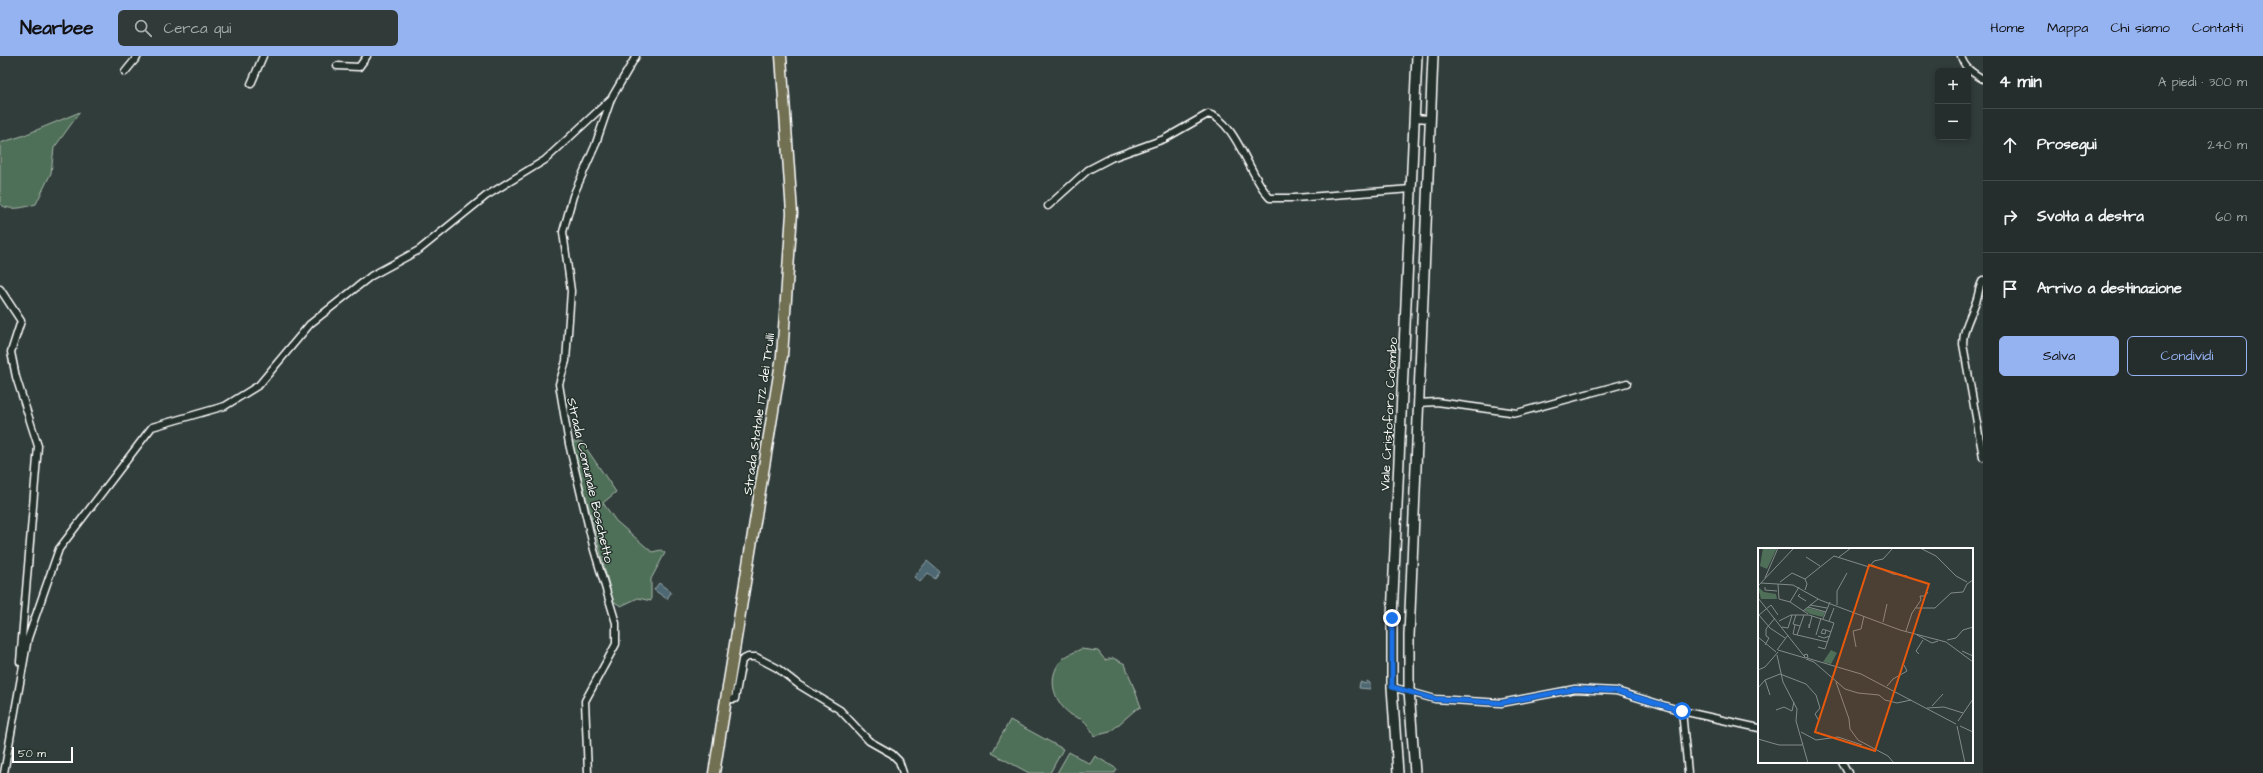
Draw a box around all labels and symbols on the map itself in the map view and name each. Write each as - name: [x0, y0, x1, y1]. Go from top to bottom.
- street label: Strada Statale 172 dei Trulli: [739, 332, 779, 496]
- street label: Viale Cristoforo Colombo: [1376, 336, 1402, 491]
- street label: Strada Comunale Boschetto: [562, 396, 618, 565]
- inset map: [1758, 548, 1973, 763]
- route end: [1383, 609, 1401, 627]
- route start: [1673, 702, 1691, 720]
- scale bar: [12, 745, 73, 764]

